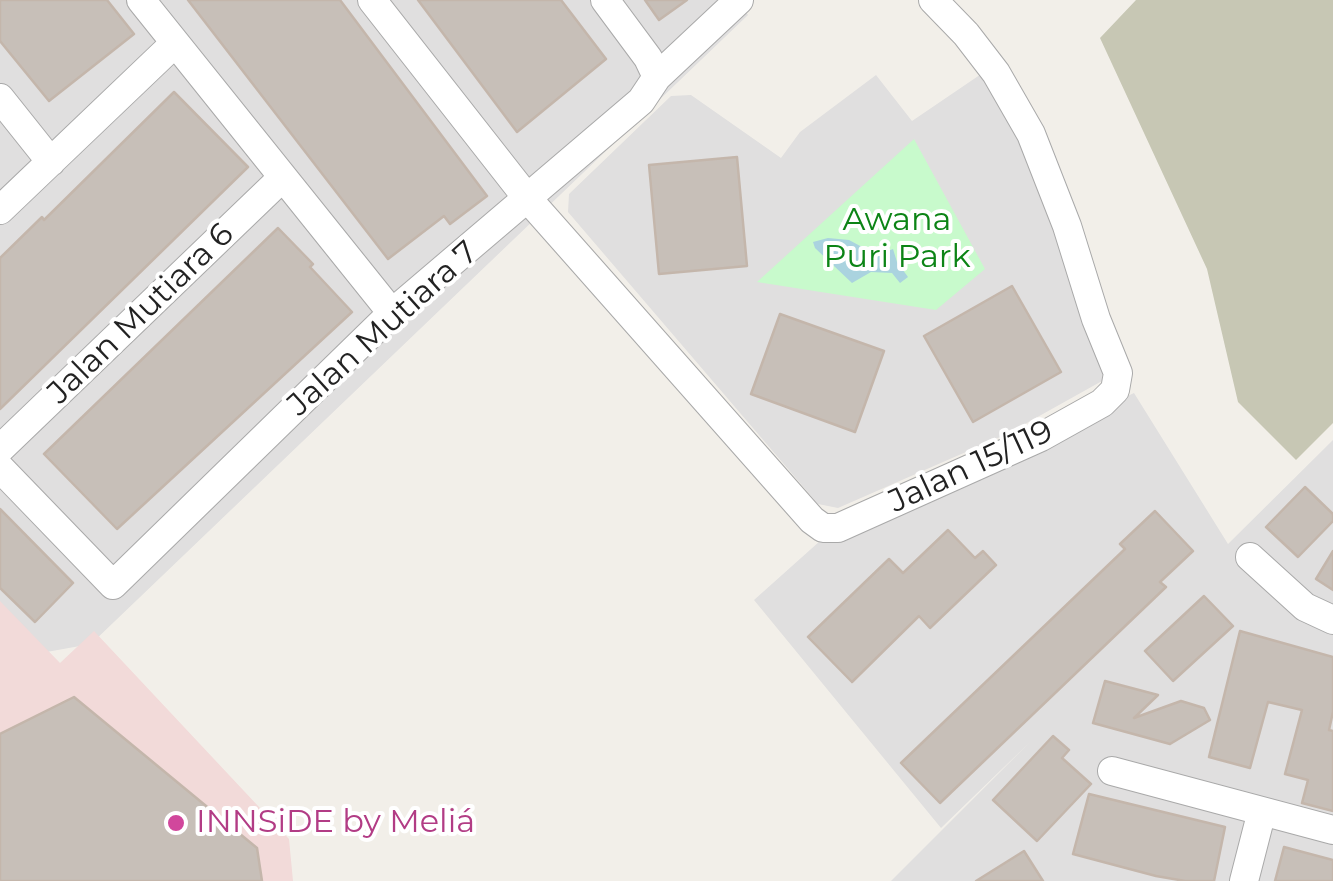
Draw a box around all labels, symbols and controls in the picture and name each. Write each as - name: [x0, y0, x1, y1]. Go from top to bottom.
- park label: Awana Puri Park: [823, 202, 971, 277]
- street label: Jalan Mutiara 6: [40, 216, 242, 412]
- street label: Jalan Mutiara 7: [280, 234, 486, 424]
- street label: Jalan 15/119: [883, 412, 1059, 522]
- place label: INNSiDE by Meliá: [196, 804, 475, 842]
- marker: INNSiDE by Meliá: [165, 812, 187, 834]

